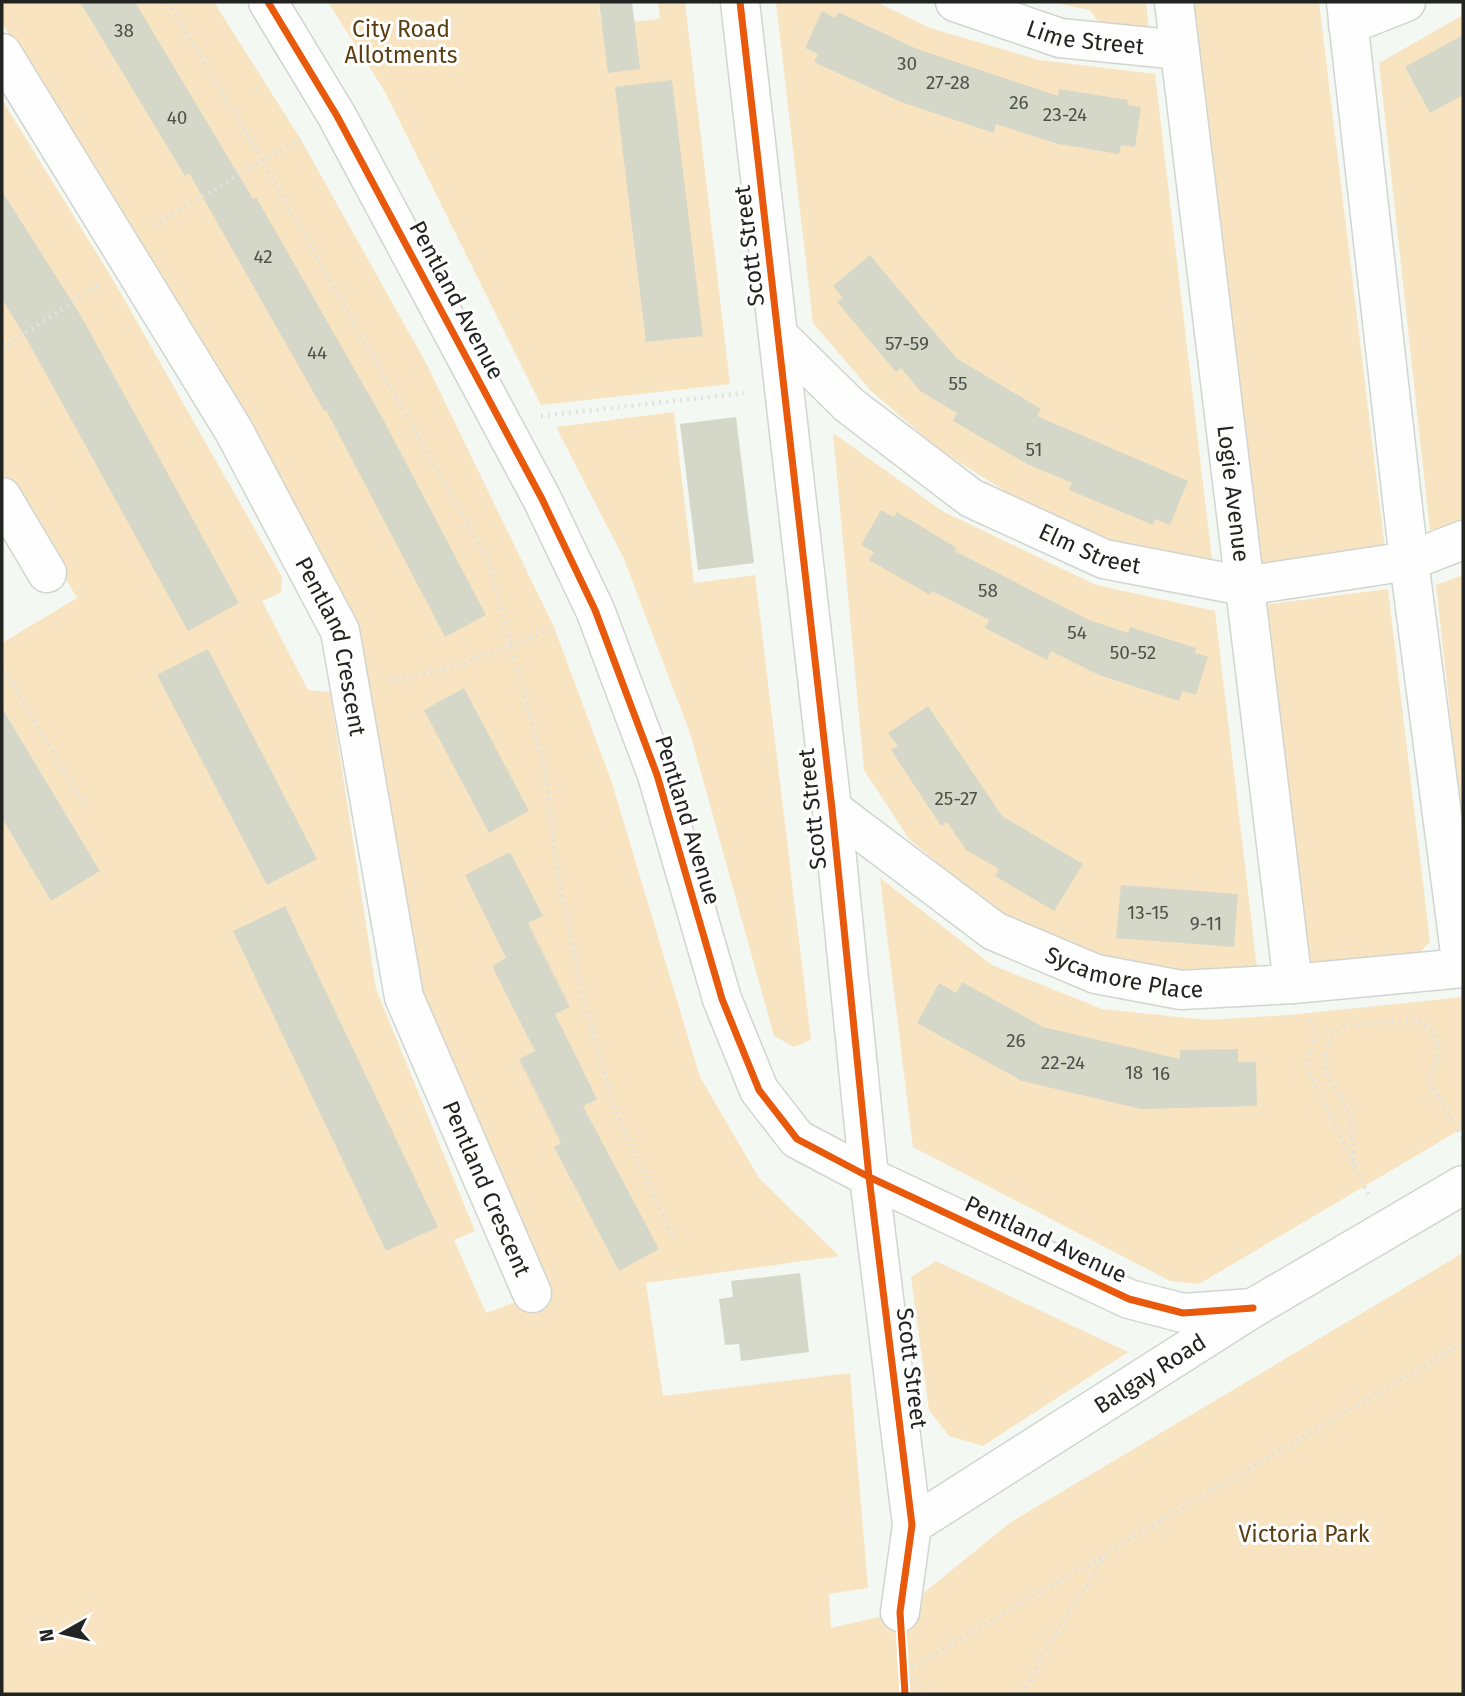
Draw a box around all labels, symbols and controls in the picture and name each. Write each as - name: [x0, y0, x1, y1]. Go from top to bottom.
- street label: Lime Street: [1023, 14, 1146, 60]
- park label: City Road Allotments: [344, 15, 458, 69]
- house number: 38: [114, 19, 134, 42]
- house number: 30: [897, 52, 917, 75]
- house number: 27-28: [926, 71, 970, 94]
- house number: 26: [1009, 91, 1029, 114]
- house number: 23-24: [1043, 103, 1087, 126]
- house number: 40: [167, 106, 187, 129]
- street label: Scott Street: [728, 183, 770, 308]
- street label: Pentland Avenue: [403, 216, 511, 384]
- house number: 42: [253, 245, 273, 268]
- house number: 57-59: [885, 332, 929, 355]
- house number: 44: [307, 341, 327, 364]
- house number: 55: [949, 372, 967, 395]
- street label: Logie Avenue: [1211, 423, 1256, 564]
- house number: 51: [1026, 438, 1042, 461]
- street label: Elm Street: [1035, 517, 1144, 580]
- street label: Pentland Crescent: [289, 552, 372, 739]
- house number: 58: [978, 579, 998, 602]
- house number: 54: [1067, 621, 1087, 644]
- house number: 50-52: [1110, 641, 1156, 664]
- street label: Pentland Avenue: [649, 732, 727, 908]
- street label: Scott Street: [792, 746, 832, 871]
- house number: 25-27: [934, 787, 978, 810]
- house number: 13-15: [1127, 901, 1169, 924]
- house number: 9-11: [1190, 912, 1222, 935]
- street label: Sycamore Place: [1041, 940, 1204, 1004]
- house number: 26: [1006, 1029, 1026, 1052]
- house number: 22-24: [1041, 1051, 1085, 1074]
- house number: 18: [1125, 1061, 1143, 1084]
- house number: 16: [1152, 1062, 1170, 1085]
- street label: Pentland Crescent: [437, 1096, 537, 1281]
- street label: Pentland Avenue: [961, 1189, 1131, 1289]
- street label: Scott Street: [891, 1306, 933, 1431]
- street label: Balgay Road: [1089, 1328, 1211, 1420]
- park label: Victoria Park: [1239, 1520, 1370, 1548]
- north arrow: [28, 1598, 98, 1668]
- text: N: [34, 1627, 59, 1643]

